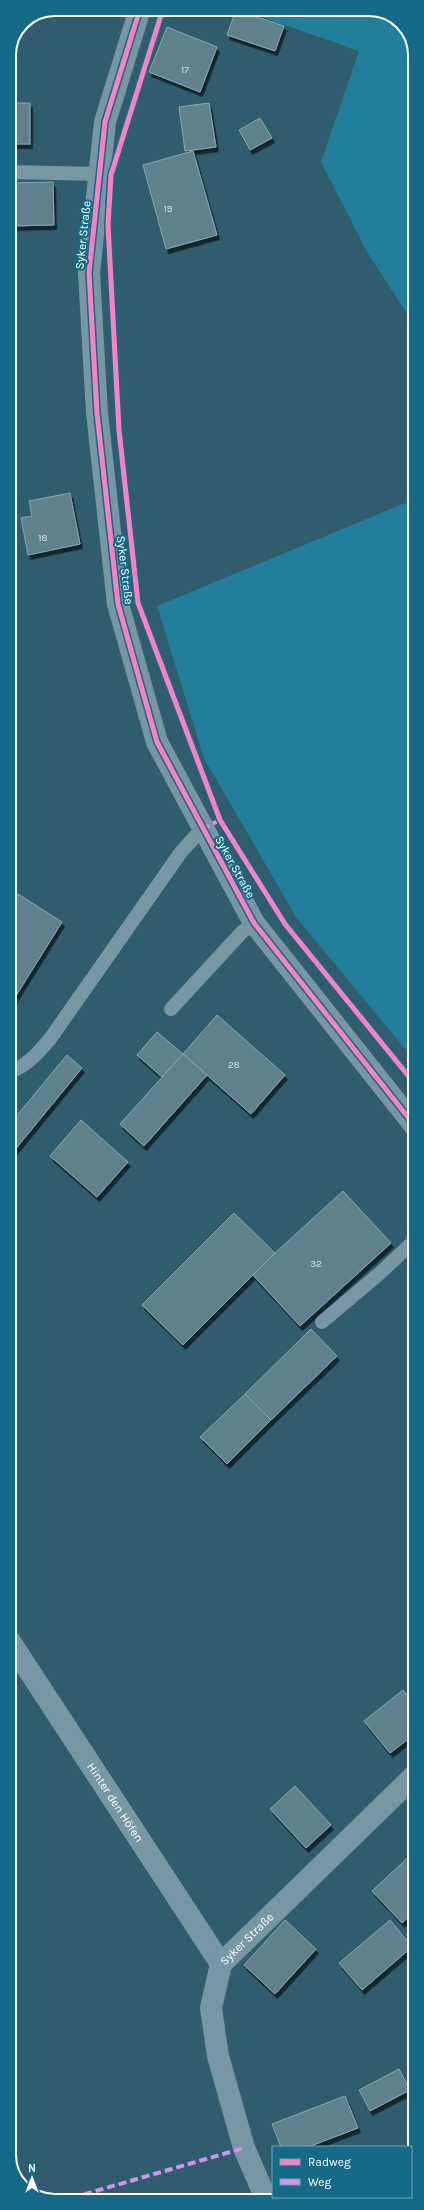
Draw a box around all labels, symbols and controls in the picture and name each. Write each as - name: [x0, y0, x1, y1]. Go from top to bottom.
- house number: 17: [181, 64, 189, 76]
- street label: Syker Straße: [72, 200, 94, 270]
- house number: 19: [163, 203, 173, 215]
- house number: 18: [38, 532, 48, 544]
- street label: Syker Straße: [114, 535, 136, 605]
- street label: Syker Straße: [212, 833, 258, 901]
- house number: 28: [228, 1059, 240, 1071]
- house number: 32: [310, 1258, 322, 1270]
- street label: Hinter den Höfen: [84, 1760, 146, 1845]
- street label: Syker Straße: [217, 1910, 276, 1968]
- legend: [272, 2146, 412, 2198]
- text: Radweg: [308, 2155, 351, 2169]
- north arrow: [12, 2158, 52, 2198]
- text: N: [28, 2162, 36, 2175]
- text: Weg: [308, 2175, 332, 2189]

